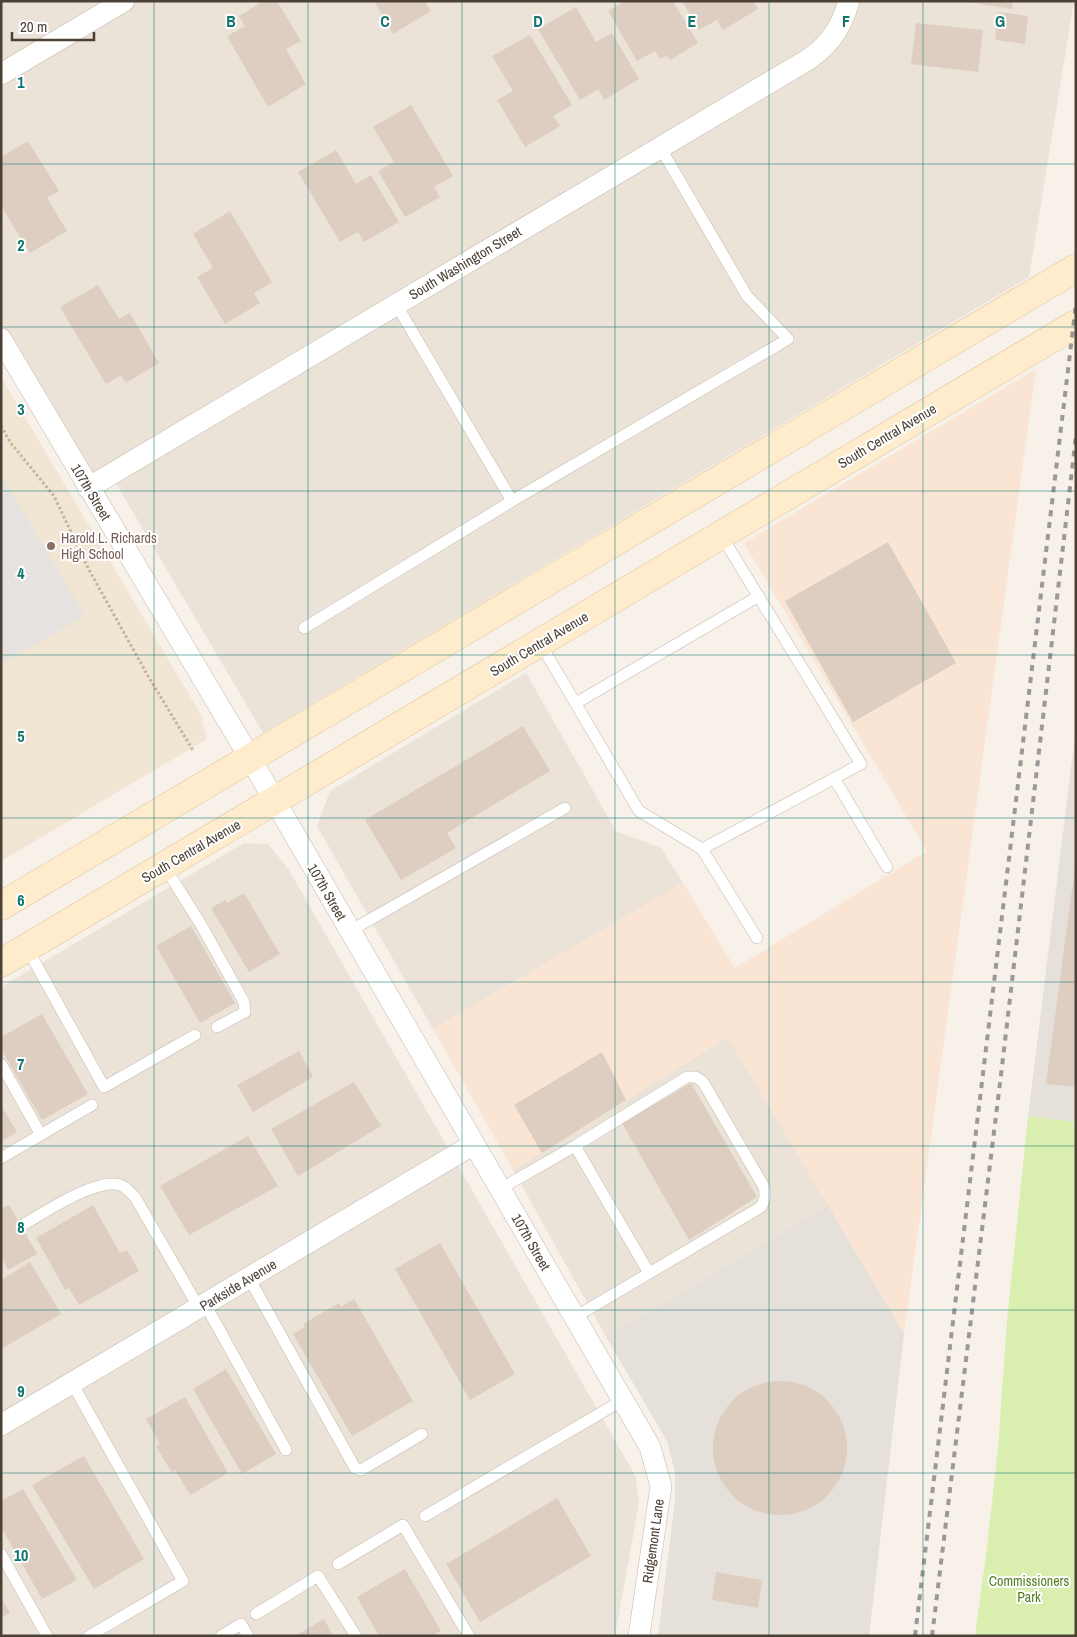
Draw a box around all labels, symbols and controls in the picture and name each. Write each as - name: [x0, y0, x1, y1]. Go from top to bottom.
- scale bar: [12, 10, 95, 42]
- text: B: [226, 10, 236, 32]
- text: C: [380, 10, 390, 32]
- text: D: [533, 10, 543, 32]
- text: E: [688, 10, 697, 32]
- text: F: [842, 10, 850, 32]
- text: G: [995, 10, 1005, 32]
- text: 20 m: [20, 16, 47, 37]
- text: 1: [17, 71, 25, 93]
- street label: South Washington Street: [406, 222, 524, 304]
- text: 2: [17, 234, 25, 256]
- text: 3: [17, 398, 25, 420]
- street label: South Central Avenue: [835, 400, 939, 472]
- street label: 107th Street: [67, 461, 115, 523]
- place label: Harold L. Richards High School: [61, 529, 157, 563]
- marker: Harold L. Richards High School: [45, 540, 57, 552]
- text: 4: [17, 562, 25, 584]
- street label: South Central Avenue: [487, 608, 591, 680]
- text: 5: [17, 725, 25, 747]
- street label: South Central Avenue: [138, 815, 244, 887]
- street label: 107th Street: [304, 860, 350, 924]
- text: 6: [17, 889, 25, 911]
- text: 7: [17, 1053, 25, 1075]
- street label: 107th Street: [508, 1210, 554, 1274]
- text: 8: [17, 1216, 25, 1238]
- street label: Parkside Avenue: [196, 1255, 280, 1315]
- text: 9: [17, 1380, 25, 1402]
- street label: Ridgemont Lane: [638, 1498, 668, 1584]
- text: 10: [14, 1544, 28, 1566]
- park label: Commissioners Park: [989, 1572, 1069, 1606]

